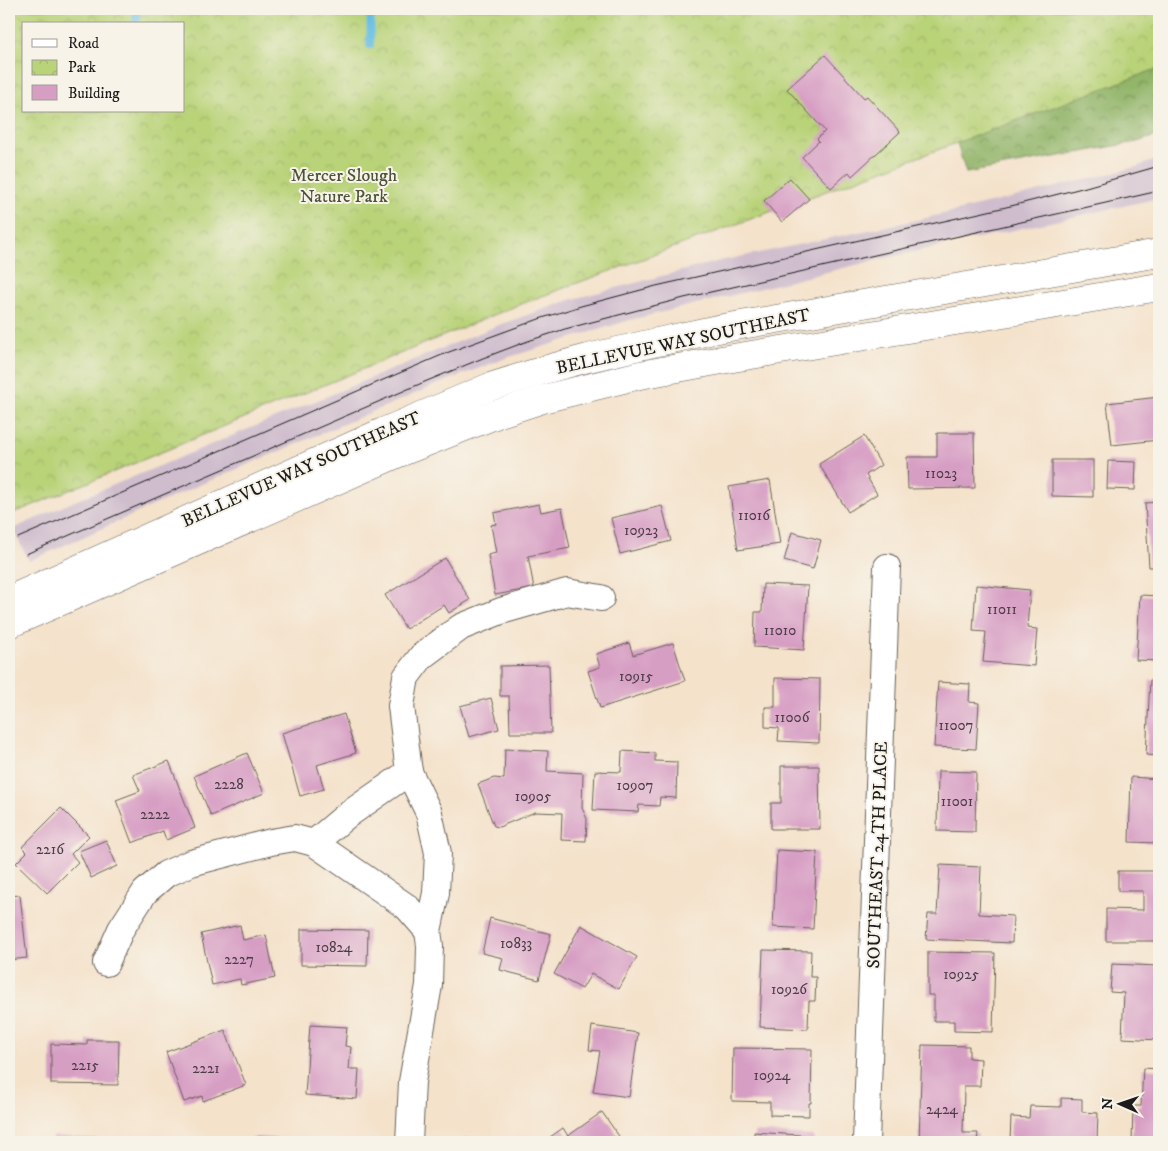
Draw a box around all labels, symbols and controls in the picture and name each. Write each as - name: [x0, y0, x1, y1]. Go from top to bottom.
- legend: [22, 22, 185, 112]
- text: Road: [68, 34, 100, 53]
- text: Park: [68, 58, 97, 77]
- text: Building: [68, 84, 120, 103]
- park label: Mercer Slough Nature Park: [291, 165, 398, 208]
- street label: BELLEVUE WAY SOUTHEAST: [554, 304, 813, 380]
- street label: BELLEVUE WAY SOUTHEAST: [179, 407, 425, 533]
- house number: 11023: [925, 464, 957, 483]
- house number: 11016: [738, 506, 771, 525]
- house number: 10923: [624, 521, 658, 540]
- house number: 11011: [987, 600, 1017, 619]
- house number: 11010: [764, 621, 796, 640]
- house number: 10915: [619, 667, 653, 686]
- house number: 11006: [775, 708, 811, 727]
- house number: 11007: [938, 716, 974, 735]
- street label: SOUTHEAST 24TH PLACE: [863, 741, 893, 969]
- house number: 2228: [214, 775, 244, 794]
- house number: 10907: [617, 776, 654, 795]
- house number: 10905: [515, 787, 552, 806]
- house number: 11001: [941, 792, 973, 811]
- house number: 2222: [140, 805, 170, 824]
- house number: 2216: [36, 840, 65, 859]
- house number: 10833: [500, 934, 532, 953]
- house number: 10824: [315, 938, 353, 957]
- house number: 2227: [224, 950, 254, 969]
- house number: 10925: [943, 965, 979, 984]
- house number: 10926: [771, 980, 808, 999]
- house number: 2215: [71, 1056, 99, 1075]
- house number: 2221: [192, 1059, 220, 1078]
- house number: 10924: [753, 1066, 791, 1085]
- north arrow: [1096, 1078, 1146, 1128]
- text: N: [1099, 1097, 1117, 1110]
- house number: 2424: [926, 1100, 958, 1119]

